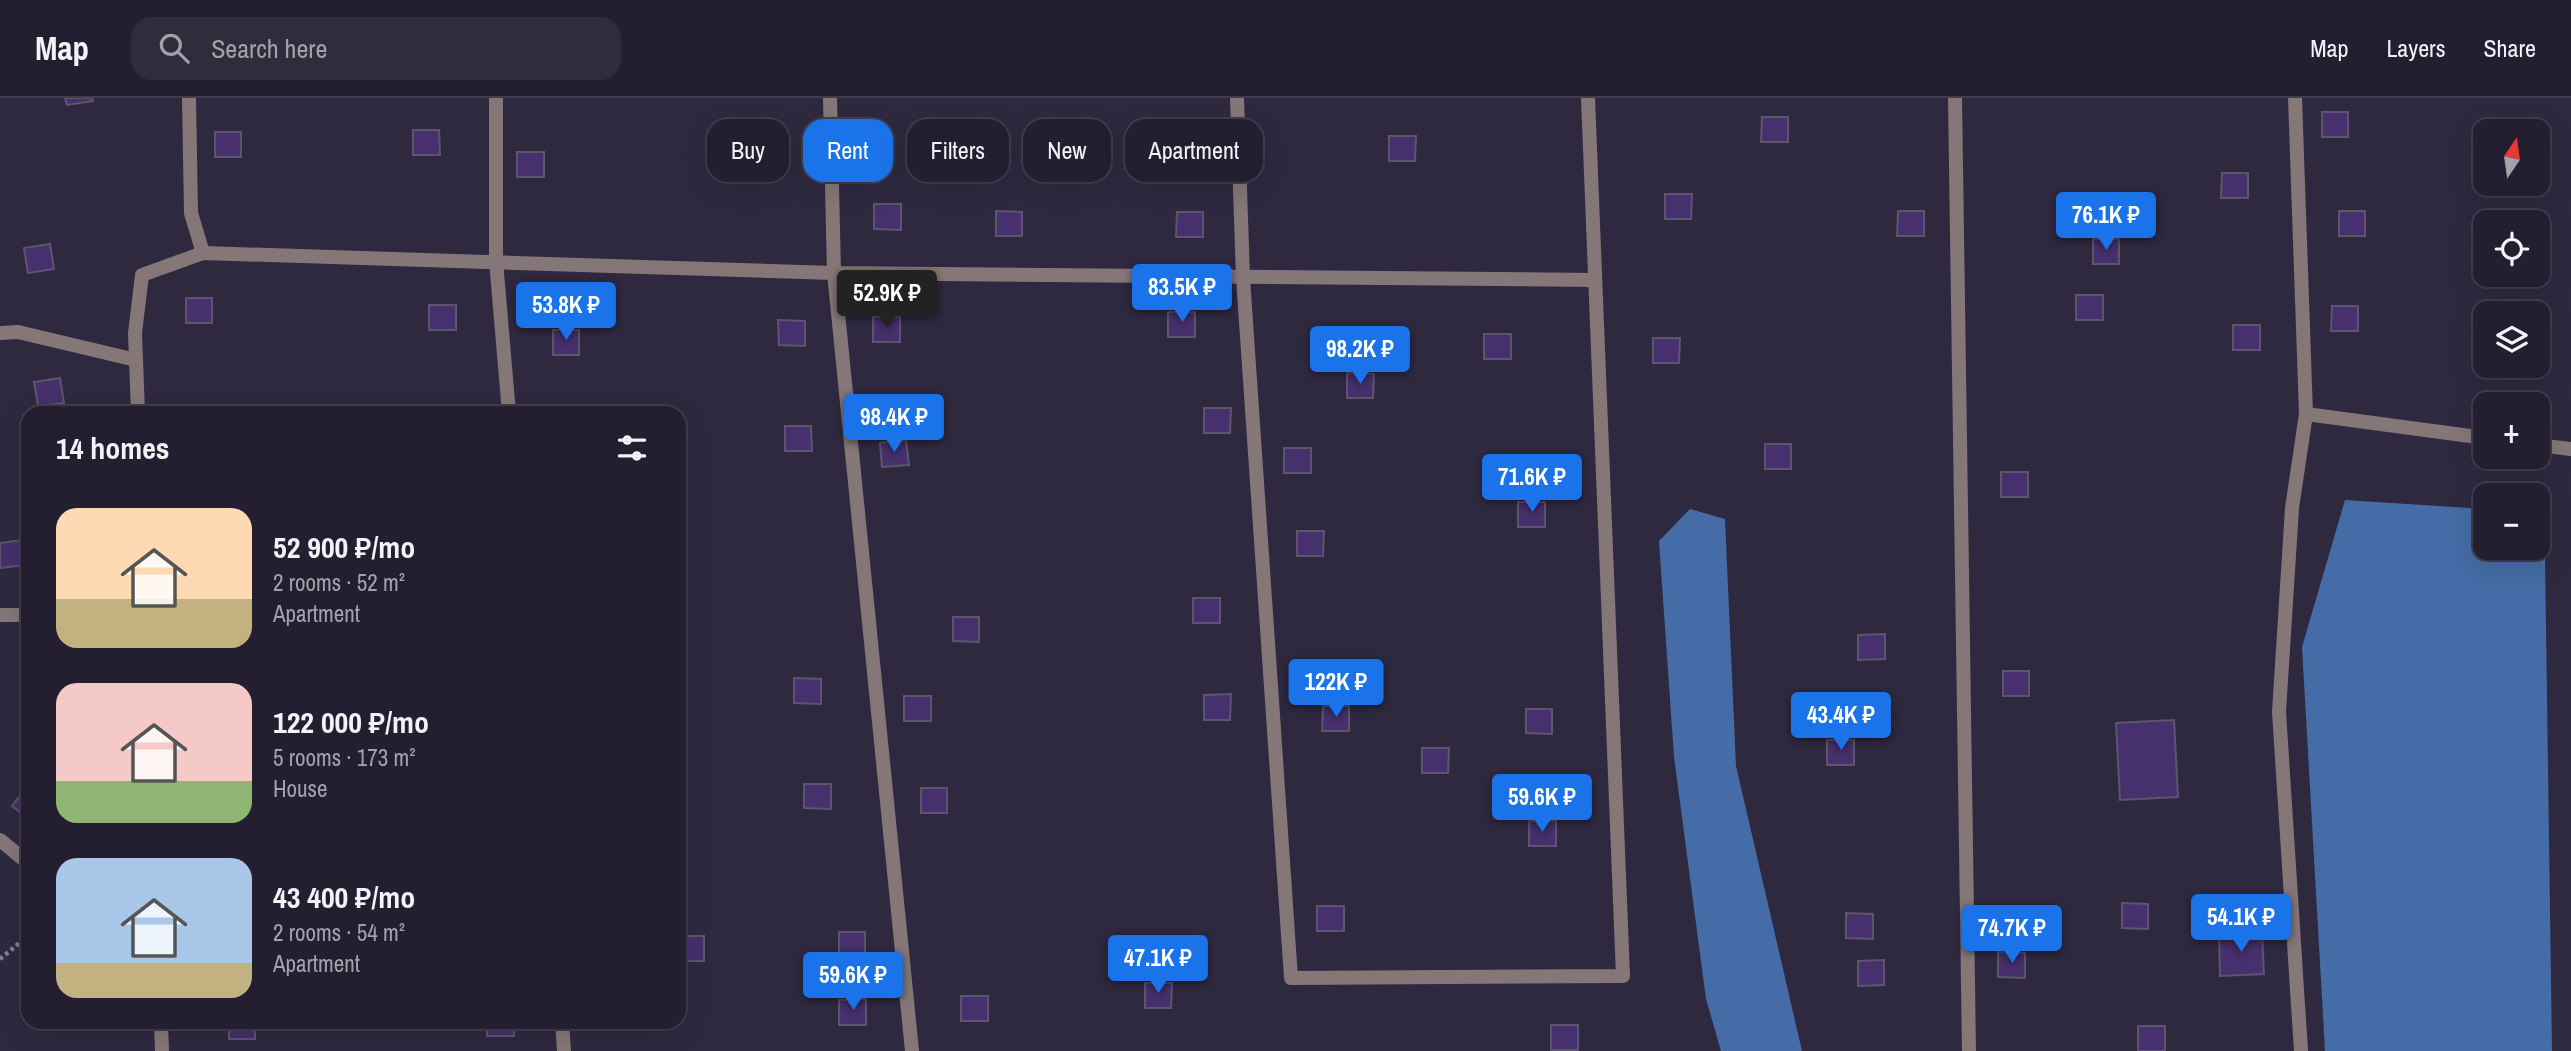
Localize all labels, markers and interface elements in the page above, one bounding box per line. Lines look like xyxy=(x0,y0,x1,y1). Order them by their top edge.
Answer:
search box xyxy=(131,17,621,80)
text: Map xyxy=(35,26,89,70)
icon: search xyxy=(155,29,193,67)
text: Search here xyxy=(211,31,327,66)
text: Map xyxy=(2310,32,2348,64)
text: Layers xyxy=(2386,32,2445,64)
text: Share xyxy=(2483,32,2536,64)
chip: Buy xyxy=(707,119,789,182)
chip: Rent xyxy=(803,119,893,182)
chip: Filters xyxy=(907,119,1009,182)
chip: New xyxy=(1023,119,1111,182)
chip: Apartment xyxy=(1125,119,1263,182)
north arrow xyxy=(2473,119,2550,196)
map controls xyxy=(2473,119,2550,560)
pin: 76.1K ₽ xyxy=(2041,192,2171,252)
text: 76.1K ₽ xyxy=(2072,199,2140,230)
button: locate xyxy=(2473,210,2550,287)
pin: 83.5K ₽ xyxy=(1117,264,1247,324)
pin: 52.9K ₽ xyxy=(822,271,952,330)
text: 83.5K ₽ xyxy=(1148,271,1216,302)
text: 52.9K ₽ xyxy=(853,277,921,308)
pin: 53.8K ₽ xyxy=(501,282,631,342)
text: 53.8K ₽ xyxy=(532,289,600,320)
button: layers xyxy=(2473,301,2550,378)
pin: 98.2K ₽ xyxy=(1295,327,1425,386)
text: 98.2K ₽ xyxy=(1326,333,1394,364)
button: + xyxy=(2473,392,2550,469)
pin: 98.4K ₽ xyxy=(829,394,959,454)
text: 98.4K ₽ xyxy=(860,401,928,432)
text: 14 homes xyxy=(56,428,170,468)
icon: filters xyxy=(613,429,651,467)
pin: 71.6K ₽ xyxy=(1467,454,1597,514)
text: 71.6K ₽ xyxy=(1498,461,1566,492)
button: − xyxy=(2473,483,2550,560)
text: 52 900 ₽/mo xyxy=(273,527,415,567)
icon: home xyxy=(112,536,196,620)
text: 2 rooms · 52 m² xyxy=(273,567,405,598)
text: Apartment xyxy=(273,598,360,629)
pin: 122K ₽ xyxy=(1279,660,1393,719)
text: 122K ₽ xyxy=(1305,666,1367,697)
pin: 43.4K ₽ xyxy=(1776,692,1906,752)
text: 43.4K ₽ xyxy=(1807,699,1875,730)
text: 122 000 ₽/mo xyxy=(273,702,429,742)
icon: home xyxy=(112,711,196,795)
text: 5 rooms · 173 m² xyxy=(273,742,416,773)
text: House xyxy=(273,773,328,804)
pin: 59.6K ₽ xyxy=(1477,774,1607,834)
text: 59.6K ₽ xyxy=(1508,781,1576,812)
text: 43 400 ₽/mo xyxy=(273,877,415,917)
icon: home xyxy=(112,886,196,970)
pin: 54.1K ₽ xyxy=(2176,894,2306,954)
text: 54.1K ₽ xyxy=(2207,901,2275,932)
pin: 74.7K ₽ xyxy=(1947,906,2077,965)
text: 74.7K ₽ xyxy=(1978,912,2046,943)
text: 2 rooms · 54 m² xyxy=(273,917,405,948)
pin: 47.1K ₽ xyxy=(1093,936,1223,995)
text: 47.1K ₽ xyxy=(1124,942,1192,973)
text: Apartment xyxy=(273,948,360,979)
pin: 59.6K ₽ xyxy=(788,953,918,1012)
text: 59.6K ₽ xyxy=(819,959,887,990)

